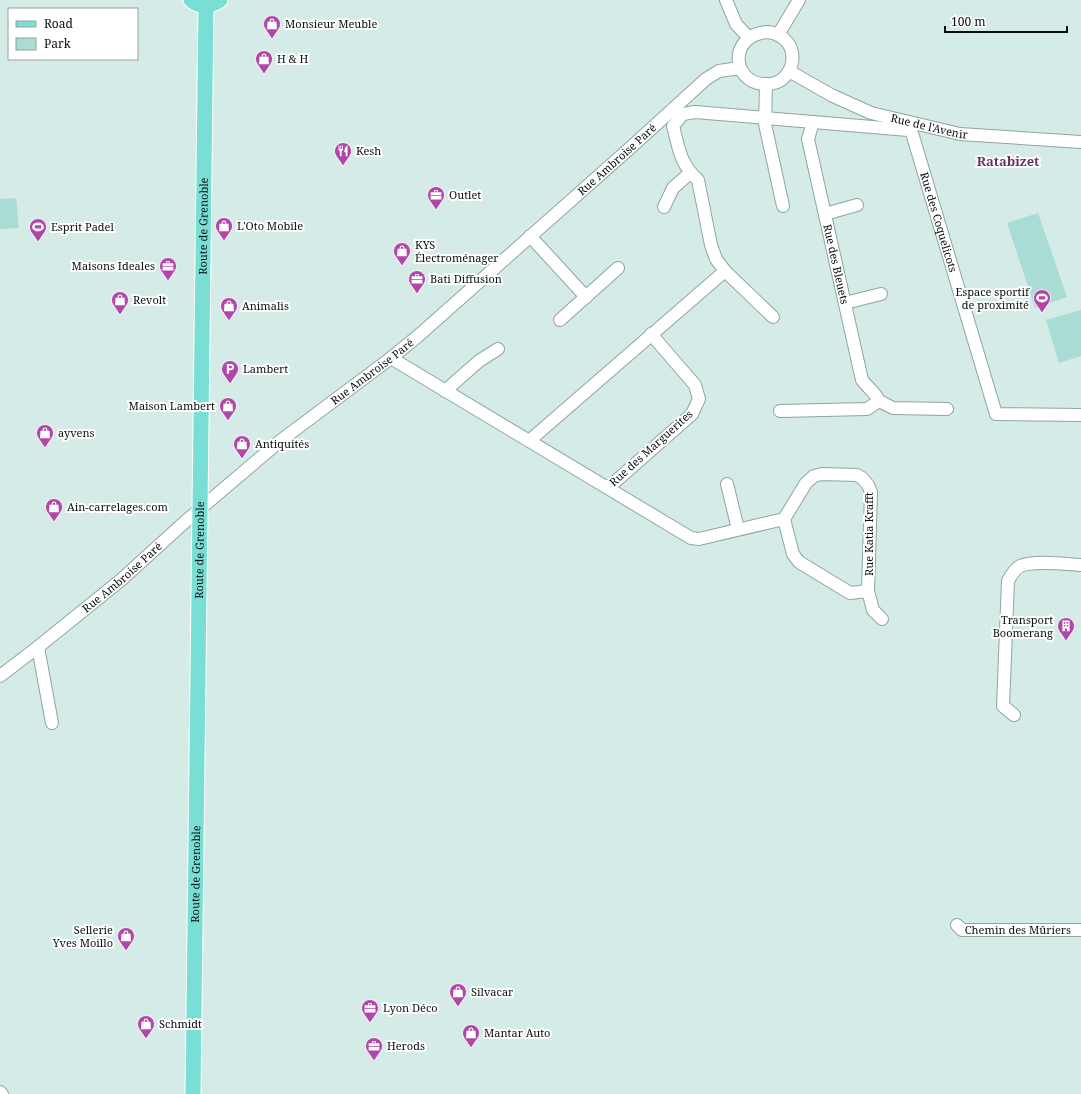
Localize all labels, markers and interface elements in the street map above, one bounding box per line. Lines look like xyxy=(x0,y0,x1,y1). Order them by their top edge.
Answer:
legend xyxy=(8,8,138,60)
scale bar xyxy=(945,8,1067,34)
text: 100 m xyxy=(951,13,986,30)
shop icon: Monsieur Meuble xyxy=(262,14,282,39)
text: Road xyxy=(44,15,74,32)
place label: Monsieur Meuble xyxy=(285,16,378,31)
text: Park xyxy=(44,35,72,52)
shop icon: H & H xyxy=(254,49,274,74)
place label: H & H xyxy=(277,51,309,66)
street label: Rue de l'Avenir xyxy=(889,110,969,142)
street label: Rue Ambroise Paré xyxy=(574,120,659,198)
restaurant icon: Kesh xyxy=(333,141,353,166)
place label: Kesh xyxy=(356,143,381,158)
district label: Ratabizet xyxy=(977,152,1039,170)
street label: Rue des Coquelicots xyxy=(917,170,961,274)
street label: Route de Grenoble xyxy=(195,177,211,275)
office icon: Outlet xyxy=(426,185,446,210)
place label: Outlet xyxy=(449,187,481,202)
shop icon: L'Oto Mobile xyxy=(214,216,234,241)
sports icon: Esprit Padel xyxy=(28,217,48,242)
place label: L'Oto Mobile xyxy=(237,218,303,233)
place label: Esprit Padel xyxy=(51,219,114,234)
street label: Rue des Bleuets xyxy=(820,223,853,306)
place label: KYS Électroménager xyxy=(415,237,499,265)
shop icon: KYS Électroménager xyxy=(392,241,412,266)
office icon: Maisons Ideales xyxy=(158,256,178,281)
place label: Maisons Ideales xyxy=(72,258,155,273)
office icon: Bati Diffusion xyxy=(407,269,427,294)
place label: Bati Diffusion xyxy=(430,271,502,286)
place label: Espace sportif de proximité xyxy=(955,284,1030,312)
sports icon: Espace sportif de proximité xyxy=(1032,288,1052,313)
shop icon: Revolt xyxy=(110,290,130,315)
place label: Revolt xyxy=(133,292,166,307)
shop icon: Animalis xyxy=(219,296,239,321)
place label: Animalis xyxy=(242,298,289,313)
street label: Rue Ambroise Paré xyxy=(327,335,416,408)
parking icon: Lambert xyxy=(220,359,240,384)
place label: Lambert xyxy=(243,361,288,376)
shop icon: Maison Lambert xyxy=(218,396,238,421)
place label: Maison Lambert xyxy=(129,398,215,413)
street label: Rue des Marguerites xyxy=(606,406,696,489)
shop icon: ayvens xyxy=(35,423,55,448)
place label: ayvens xyxy=(58,425,95,440)
shop icon: Antiquités xyxy=(232,434,252,459)
place label: Antiquités xyxy=(255,436,309,451)
street label: Rue Katia Krafft xyxy=(861,492,876,576)
shop icon: Ain-carrelages.com xyxy=(44,497,64,522)
place label: Ain-carrelages.com xyxy=(67,499,169,514)
street label: Route de Grenoble xyxy=(191,501,207,599)
street label: Rue Ambroise Paré xyxy=(79,538,165,615)
place label: Transport Boomerang xyxy=(993,612,1053,640)
building icon: Transport Boomerang xyxy=(1056,616,1076,641)
street label: Route de Grenoble xyxy=(187,825,203,923)
place label: Sellerie Yves Moillo xyxy=(52,922,113,950)
street label: Chemin des Mûriers xyxy=(965,922,1071,937)
shop icon: Sellerie Yves Moillo xyxy=(116,926,136,951)
shop icon: Silvacar xyxy=(448,982,468,1007)
place label: Silvacar xyxy=(471,984,514,999)
office icon: Lyon Déco xyxy=(360,998,380,1023)
place label: Lyon Déco xyxy=(383,1000,438,1015)
shop icon: Schmidt xyxy=(136,1014,156,1039)
place label: Schmidt xyxy=(159,1016,202,1031)
shop icon: Mantar Auto xyxy=(461,1023,481,1048)
place label: Mantar Auto xyxy=(484,1025,550,1040)
office icon: Herods xyxy=(364,1036,384,1061)
place label: Herods xyxy=(387,1038,425,1053)

